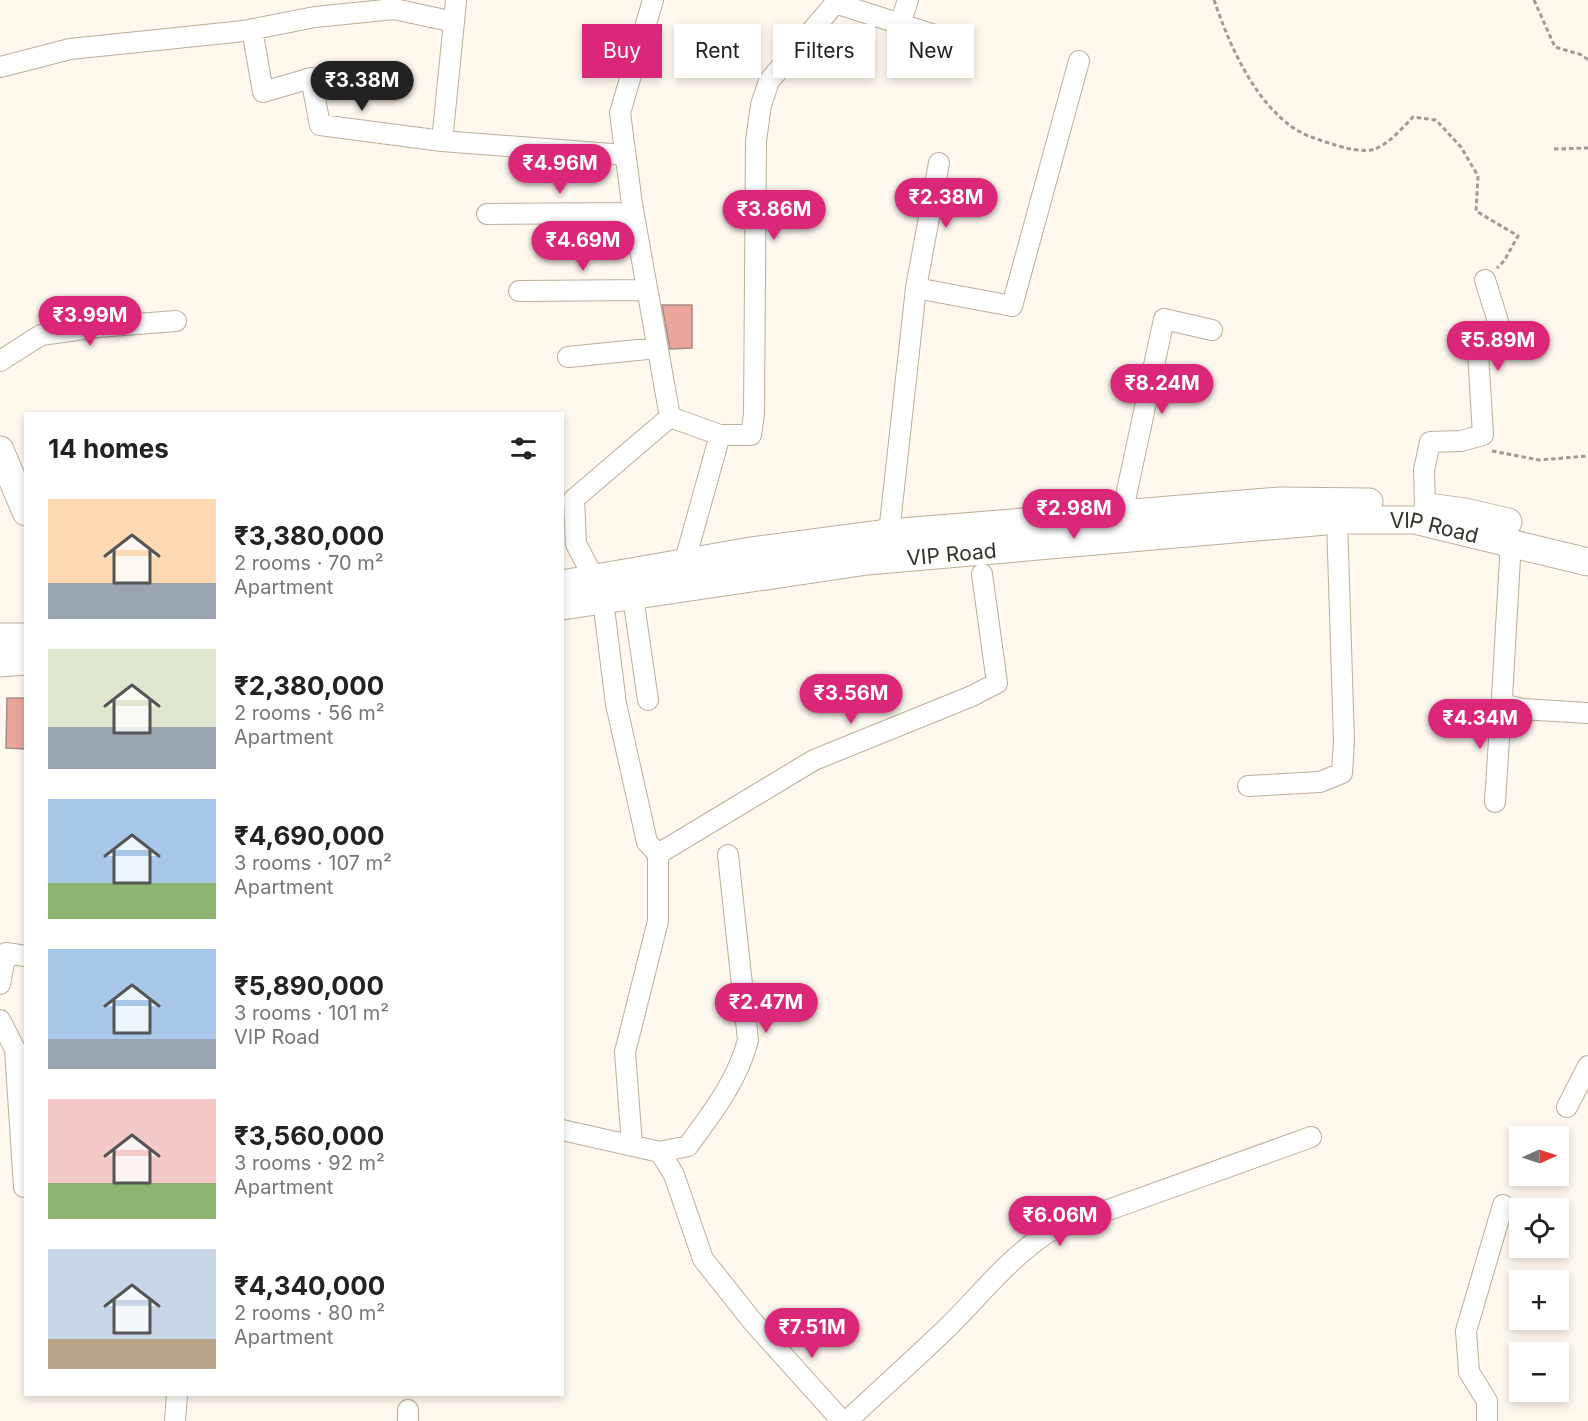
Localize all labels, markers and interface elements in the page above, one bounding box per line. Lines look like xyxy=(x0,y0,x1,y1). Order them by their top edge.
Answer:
chip: Buy xyxy=(582,24,662,78)
chip: Rent xyxy=(674,24,761,78)
chip: Filters xyxy=(773,24,875,78)
chip: New xyxy=(887,24,974,78)
pin: ₹3.38M xyxy=(313,61,411,112)
text: ₹3.38M xyxy=(325,68,399,92)
pin: ₹4.96M xyxy=(511,144,609,195)
text: ₹4.96M xyxy=(522,151,598,175)
pin: ₹2.38M xyxy=(897,178,995,229)
text: ₹2.38M xyxy=(909,185,983,209)
pin: ₹3.86M xyxy=(725,190,823,241)
text: ₹3.86M xyxy=(737,197,811,221)
pin: ₹4.69M xyxy=(534,221,632,272)
text: ₹4.69M xyxy=(546,228,620,252)
pin: ₹3.99M xyxy=(41,296,139,347)
text: ₹3.99M xyxy=(53,303,127,327)
pin: ₹5.89M xyxy=(1449,321,1547,372)
text: ₹5.89M xyxy=(1461,328,1535,352)
pin: ₹8.24M xyxy=(1113,364,1211,415)
text: ₹8.24M xyxy=(1124,371,1200,395)
icon: filters xyxy=(507,432,540,465)
text: 14 homes xyxy=(48,433,169,464)
pin: ₹2.98M xyxy=(1025,489,1123,540)
text: ₹2.98M xyxy=(1036,496,1112,520)
street label: VIP Road xyxy=(1390,507,1481,548)
text: ₹3,380,000 xyxy=(234,520,384,551)
icon: home xyxy=(96,523,168,595)
street label: VIP Road xyxy=(905,537,997,570)
text: 2 rooms · 70 m² xyxy=(234,551,384,575)
text: Apartment xyxy=(234,575,333,599)
text: ₹2,380,000 xyxy=(234,670,384,701)
icon: home xyxy=(96,673,168,745)
pin: ₹3.56M xyxy=(802,674,900,725)
text: ₹3.56M xyxy=(814,681,888,705)
pin: ₹4.34M xyxy=(1431,699,1529,750)
text: 2 rooms · 56 m² xyxy=(234,701,385,725)
text: ₹4.34M xyxy=(1442,706,1518,730)
text: Apartment xyxy=(234,725,333,749)
text: ₹4,690,000 xyxy=(234,820,385,851)
icon: home xyxy=(96,823,168,895)
text: 3 rooms · 107 m² xyxy=(234,851,392,875)
text: Apartment xyxy=(234,875,333,899)
text: ₹5,890,000 xyxy=(234,970,384,1001)
icon: home xyxy=(96,973,168,1045)
pin: ₹2.47M xyxy=(717,983,815,1034)
text: ₹2.47M xyxy=(729,990,803,1014)
text: 3 rooms · 101 m² xyxy=(234,1001,389,1025)
text: VIP Road xyxy=(234,1025,320,1049)
text: ₹3,560,000 xyxy=(234,1120,384,1151)
icon: home xyxy=(96,1123,168,1195)
north arrow xyxy=(1509,1126,1569,1186)
map controls xyxy=(1509,1126,1569,1402)
text: 3 rooms · 92 m² xyxy=(234,1151,385,1175)
text: Apartment xyxy=(234,1175,333,1199)
pin: ₹6.06M xyxy=(1011,1196,1109,1247)
button: locate xyxy=(1509,1198,1569,1258)
text: ₹6.06M xyxy=(1022,1203,1098,1227)
text: ₹4,340,000 xyxy=(234,1270,385,1301)
button: + xyxy=(1509,1270,1569,1330)
icon: home xyxy=(96,1273,168,1345)
text: 2 rooms · 80 m² xyxy=(234,1301,385,1325)
pin: ₹7.51M xyxy=(763,1308,861,1359)
text: ₹7.51M xyxy=(778,1315,846,1339)
text: Apartment xyxy=(234,1325,333,1349)
button: − xyxy=(1509,1342,1569,1402)

